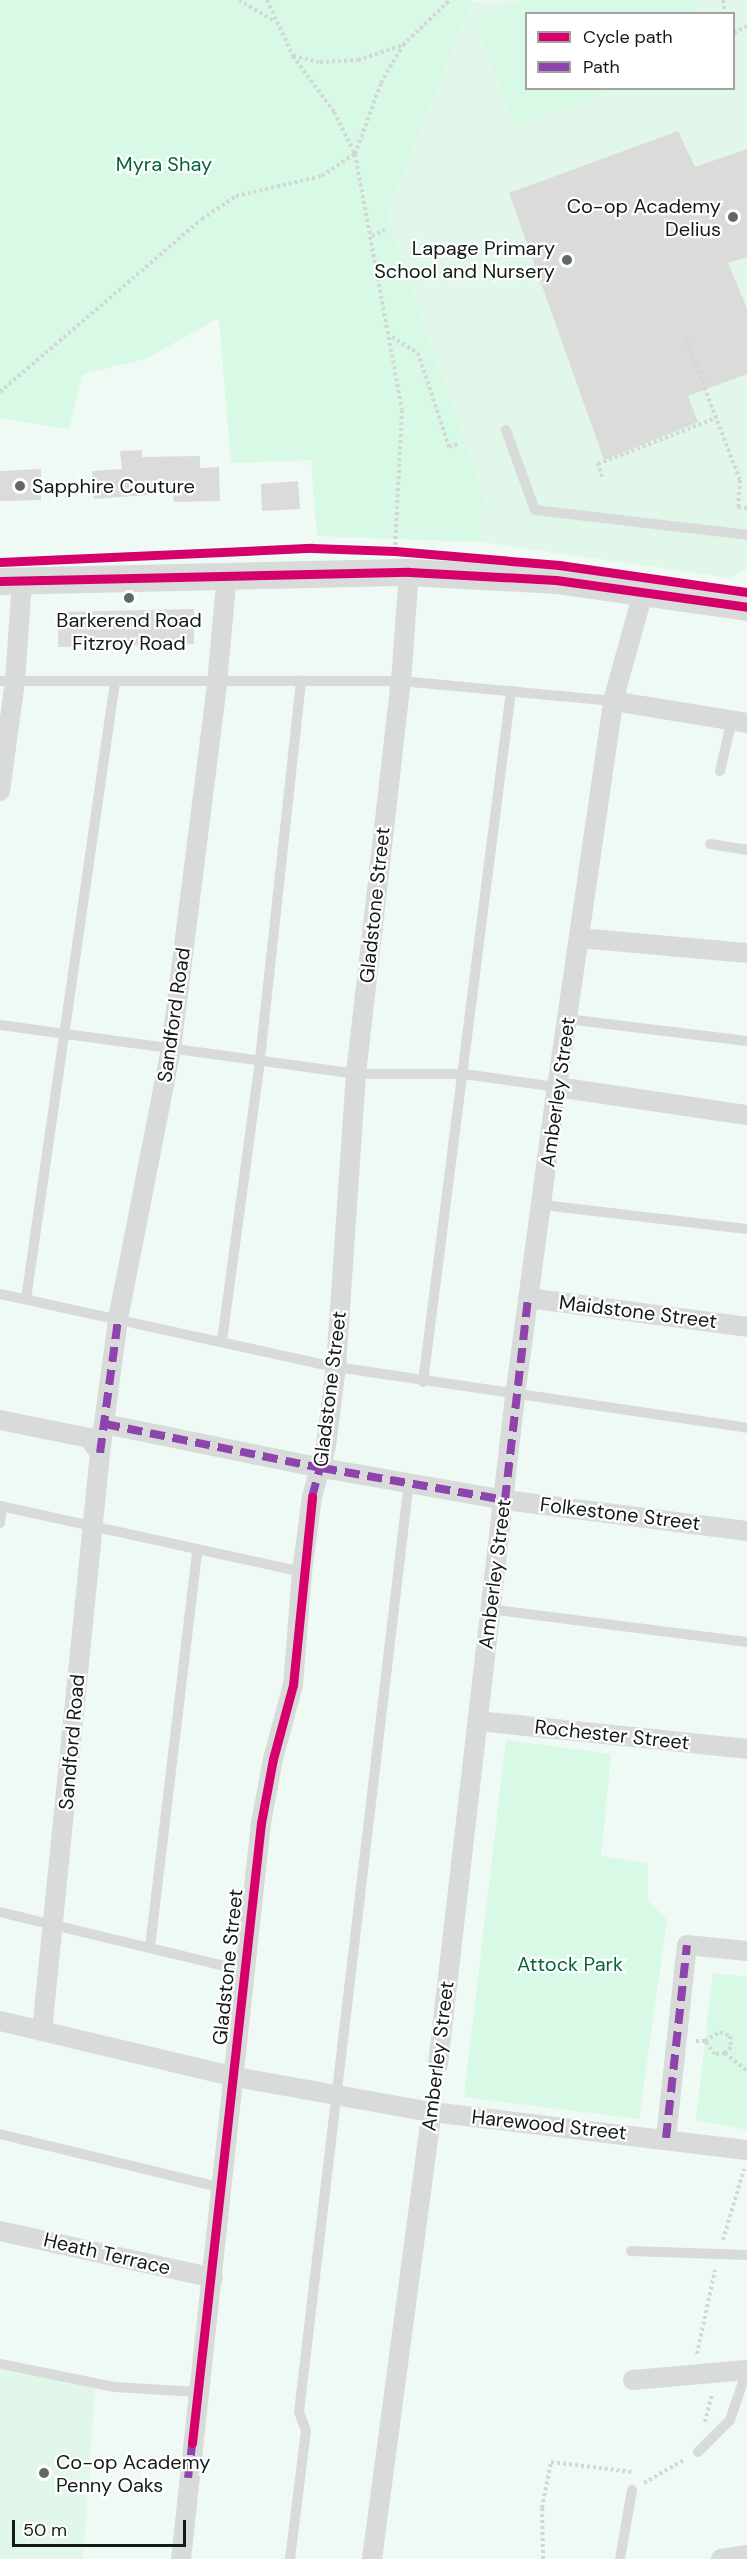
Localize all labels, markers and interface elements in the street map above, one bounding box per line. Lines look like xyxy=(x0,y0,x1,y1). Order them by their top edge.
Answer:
legend xyxy=(525,12,735,90)
text: Cycle path xyxy=(583,25,673,49)
text: Path xyxy=(583,55,620,79)
park label: Myra Shay xyxy=(116,152,212,176)
place label: Co-op Academy Delius xyxy=(567,194,721,241)
marker: Co-op Academy Delius xyxy=(726,210,740,224)
place label: Lapage Primary School and Nursery xyxy=(374,237,555,284)
marker: Lapage Primary School and Nursery xyxy=(560,253,574,267)
place label: Sapphire Couture xyxy=(32,474,195,498)
marker: Sapphire Couture xyxy=(13,479,27,493)
marker: Barkerend Road Fitzroy Road xyxy=(122,591,136,605)
place label: Barkerend Road Fitzroy Road xyxy=(56,608,202,655)
street label: Gladstone Street xyxy=(355,826,395,984)
street label: Sandford Road xyxy=(153,946,195,1084)
street label: Amberley Street xyxy=(536,1016,580,1168)
street label: Maidstone Street xyxy=(558,1290,718,1334)
street label: Gladstone Street xyxy=(309,1310,351,1468)
street label: Folkestone Street xyxy=(539,1492,701,1536)
street label: Amberley Street xyxy=(474,1498,516,1650)
street label: Sandford Road xyxy=(54,1673,90,1811)
street label: Rochester Street xyxy=(533,1715,691,1755)
street label: Gladstone Street xyxy=(208,1888,248,2046)
park label: Attock Park xyxy=(517,1952,623,1976)
street label: Amberley Street xyxy=(417,1980,459,2132)
street label: Harewood Street xyxy=(470,2105,628,2145)
street label: Heath Terrace xyxy=(41,2228,173,2280)
place label: Co-op Academy Penny Oaks xyxy=(56,2450,210,2497)
marker: Co-op Academy Penny Oaks xyxy=(37,2466,51,2480)
scale bar xyxy=(15,2508,189,2546)
text: 50 m xyxy=(23,2518,67,2542)

